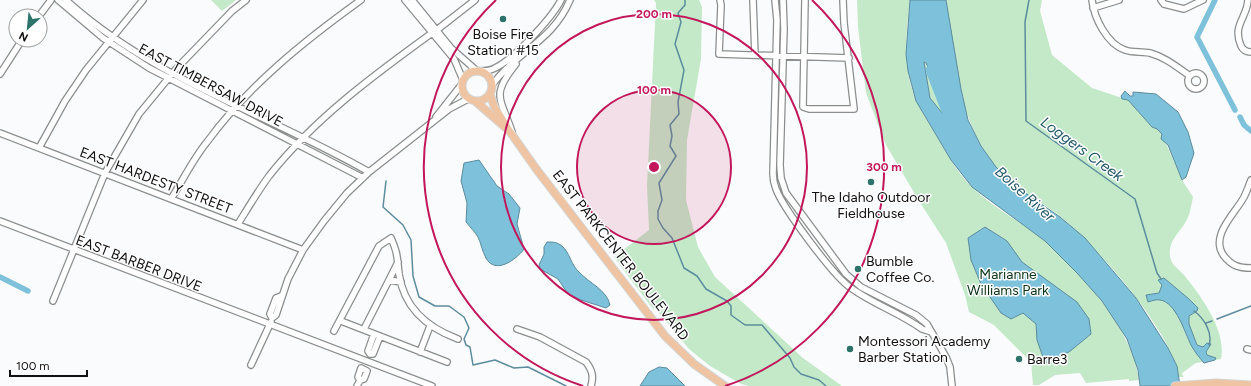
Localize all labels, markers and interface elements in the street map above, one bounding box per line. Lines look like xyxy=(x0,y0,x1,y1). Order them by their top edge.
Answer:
text: 200 m xyxy=(636,7,672,21)
north arrow xyxy=(8,8,48,48)
marker: Boise Fire Station #15 xyxy=(498,14,508,24)
place label: Boise Fire Station #15 xyxy=(467,26,539,59)
text: N xyxy=(17,29,30,44)
street label: EAST TIMBERSAW DRIVE xyxy=(136,40,286,131)
text: 100 m xyxy=(637,83,671,97)
water label: Loggers Creek xyxy=(1037,113,1127,185)
street label: EAST HARDESTY STREET xyxy=(77,144,235,218)
centre of rings xyxy=(647,160,661,174)
text: 300 m xyxy=(866,160,902,174)
water label: Boise River xyxy=(991,162,1059,226)
street label: EAST PARKCENTER BOULEVARD xyxy=(549,167,692,344)
marker: The Idaho Outdoor Fieldhouse xyxy=(866,177,876,187)
place label: The Idaho Outdoor Fieldhouse xyxy=(812,189,930,222)
street label: EAST BARBER DRIVE xyxy=(73,232,204,295)
place label: Bumble Coffee Co. xyxy=(866,253,934,286)
marker: Bumble Coffee Co. xyxy=(853,264,863,274)
park label: Marianne Williams Park xyxy=(967,266,1049,299)
place label: Montessori Academy Barber Station xyxy=(858,333,991,366)
marker: Montessori Academy Barber Station xyxy=(845,344,855,354)
place label: Barre3 xyxy=(1027,351,1067,368)
scale bar xyxy=(10,352,87,378)
marker: Barre3 xyxy=(1014,354,1024,364)
text: 100 m xyxy=(16,359,50,373)

